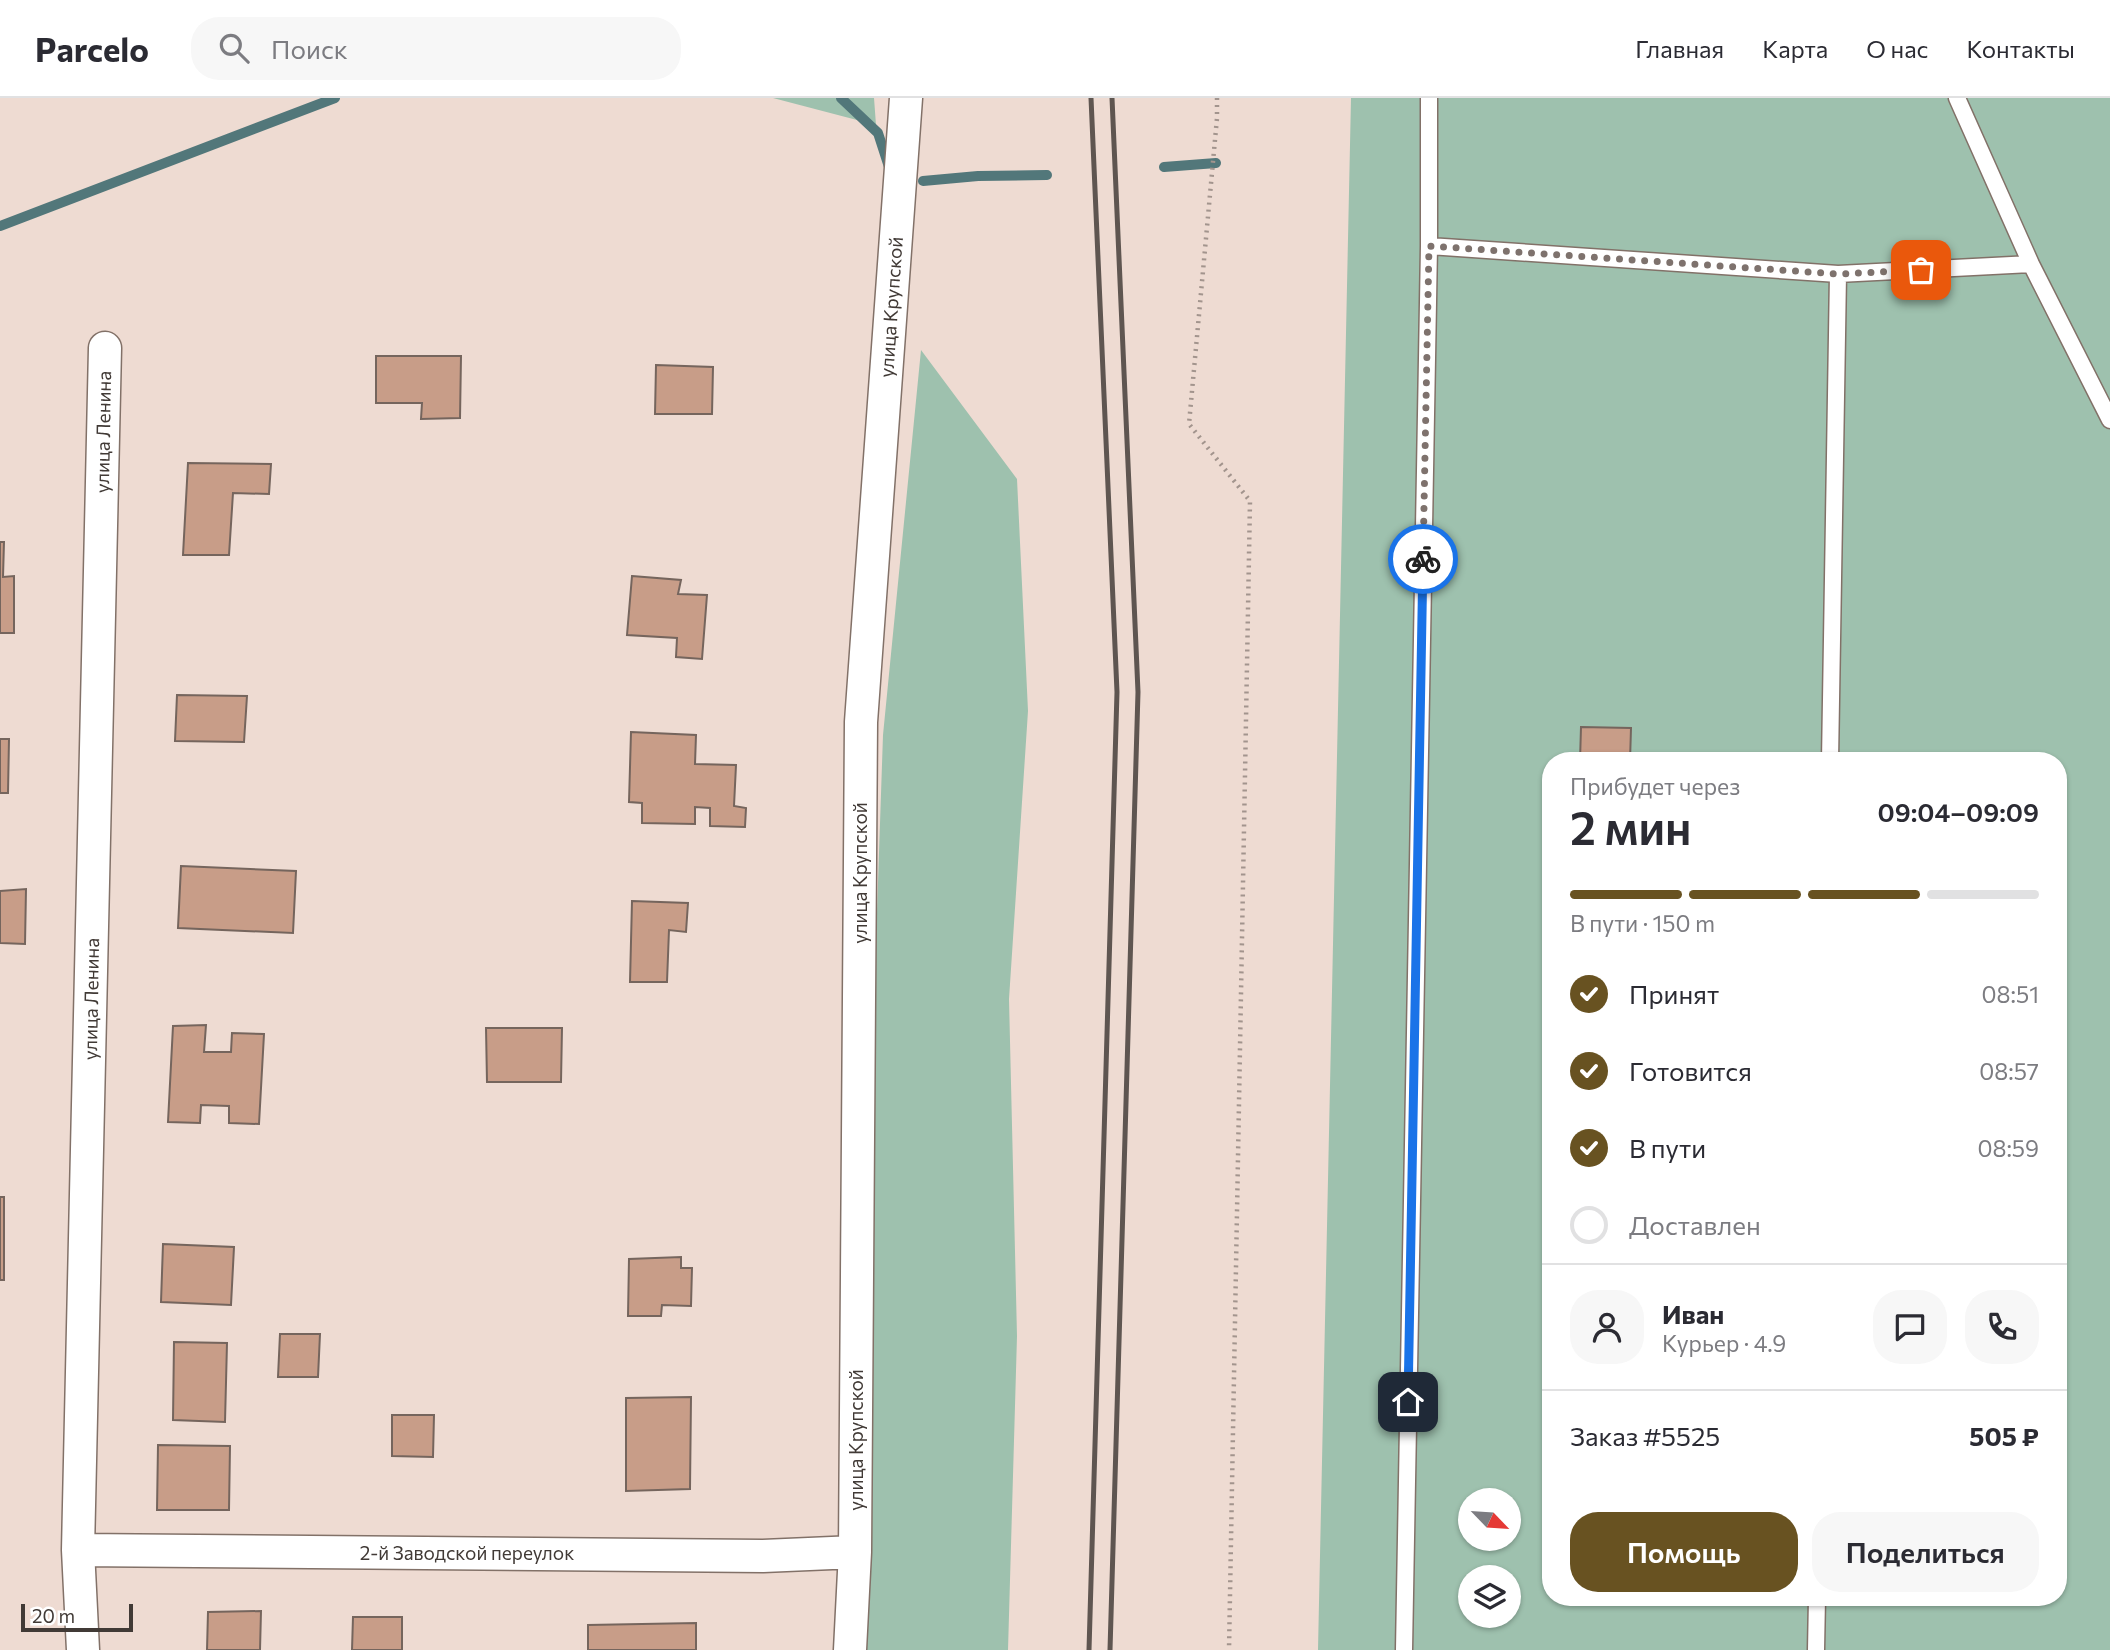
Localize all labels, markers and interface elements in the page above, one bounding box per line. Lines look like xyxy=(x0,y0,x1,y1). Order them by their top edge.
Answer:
search box xyxy=(191,17,681,80)
text: Parcelo xyxy=(35,28,149,69)
icon: search xyxy=(215,29,253,67)
text: Поиск xyxy=(271,33,348,64)
text: Главная xyxy=(1635,34,1724,63)
text: Карта xyxy=(1762,34,1828,63)
text: О нас xyxy=(1866,34,1928,63)
text: Контакты xyxy=(1966,34,2075,63)
street label: улица Крупской xyxy=(874,236,907,378)
pin xyxy=(1891,240,1951,300)
icon: bag xyxy=(1902,251,1940,289)
street label: улица Ленина xyxy=(90,371,115,493)
courier xyxy=(1388,524,1458,594)
icon: bike xyxy=(1404,540,1442,578)
text: Прибудет через xyxy=(1570,772,1740,800)
text: 09:04–09:09 xyxy=(1878,796,2039,827)
text: 2 мин xyxy=(1570,798,1692,854)
street label: улица Крупской xyxy=(848,802,871,944)
text: В пути · 150 m xyxy=(1570,909,1715,937)
street label: улица Ленина xyxy=(78,938,103,1060)
icon: check xyxy=(1570,975,1608,1013)
text: Принят xyxy=(1629,978,1719,1009)
text: 08:51 xyxy=(1982,980,2039,1008)
icon: check xyxy=(1570,1052,1608,1090)
text: Готовится xyxy=(1629,1055,1752,1086)
text: 08:57 xyxy=(1979,1057,2039,1085)
icon: check xyxy=(1570,1129,1608,1167)
text: В пути xyxy=(1629,1132,1706,1163)
text: 08:59 xyxy=(1977,1134,2039,1162)
text: Доставлен xyxy=(1629,1209,1761,1240)
button: person xyxy=(1570,1290,1644,1364)
button: chat xyxy=(1873,1290,1947,1364)
button: phone xyxy=(1965,1290,2039,1364)
text: Иван xyxy=(1662,1298,1724,1329)
text: Курьер · 4.9 xyxy=(1662,1329,1786,1357)
street label: улица Крупской xyxy=(844,1369,867,1511)
pin xyxy=(1378,1372,1438,1432)
icon: home xyxy=(1389,1383,1427,1421)
text: Заказ #5525 xyxy=(1570,1420,1720,1451)
text: 505 ₽ xyxy=(1969,1420,2039,1451)
north arrow xyxy=(1458,1488,1521,1550)
map controls xyxy=(1458,1488,1521,1628)
button: Помощь xyxy=(1570,1512,1798,1592)
button: Поделиться xyxy=(1812,1512,2039,1592)
street label: 2-й Заводской переулок xyxy=(360,1541,574,1564)
button: layers xyxy=(1458,1565,1521,1628)
scale bar xyxy=(21,1601,133,1633)
text: 20 m xyxy=(32,1604,75,1627)

